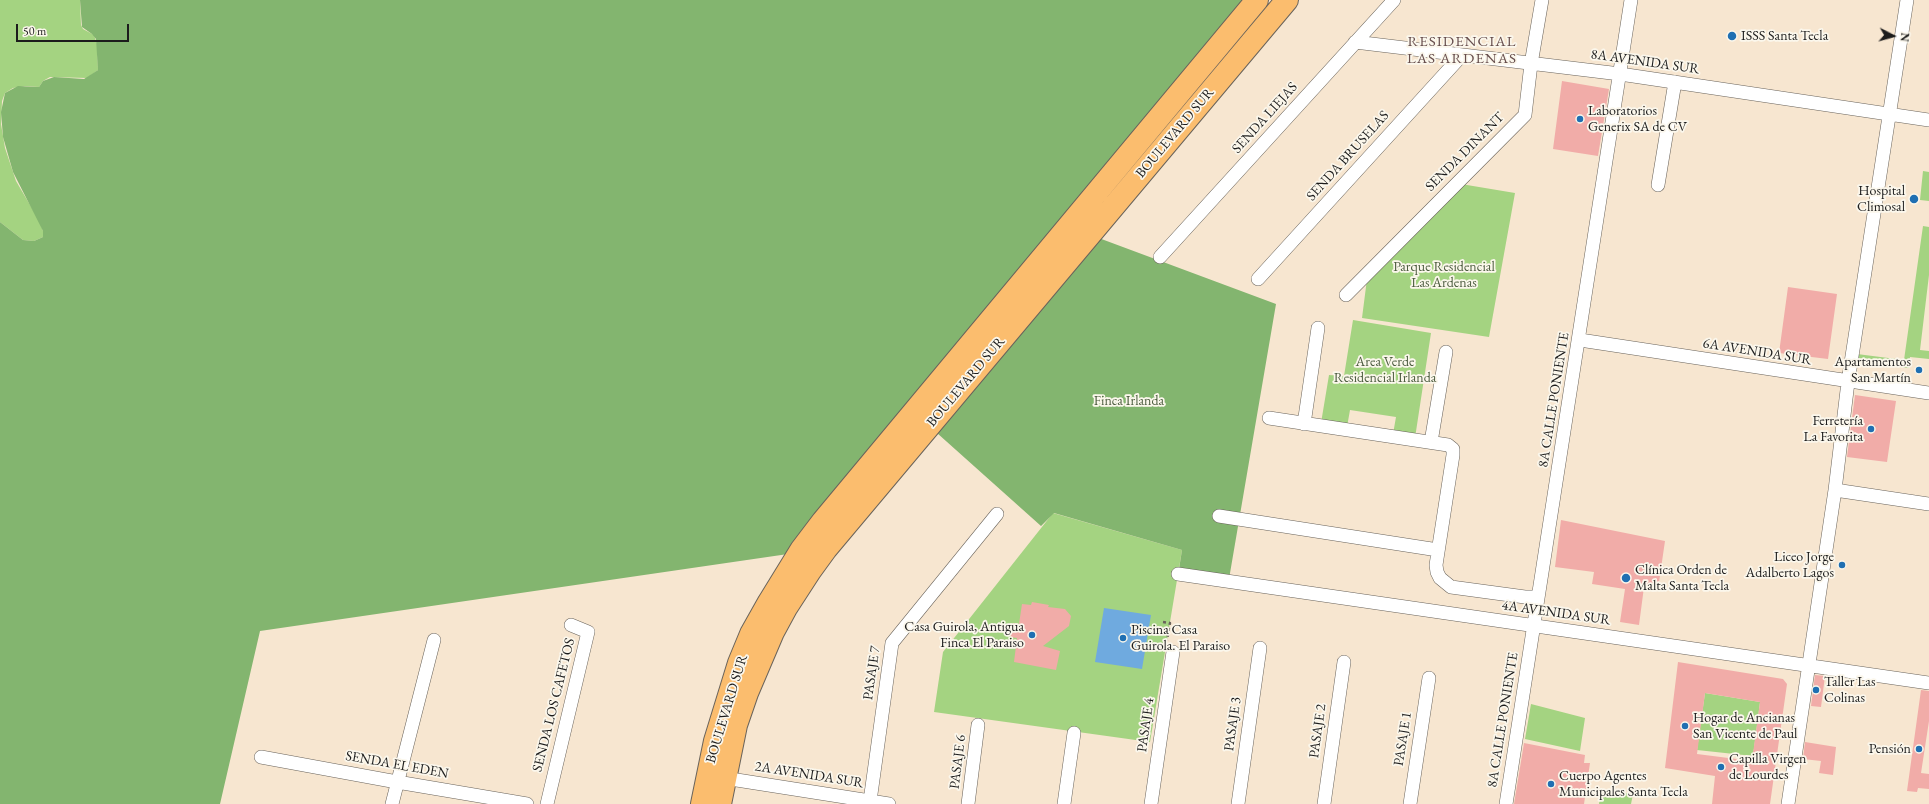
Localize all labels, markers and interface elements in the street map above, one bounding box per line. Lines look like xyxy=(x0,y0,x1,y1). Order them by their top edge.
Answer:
scale bar xyxy=(18,16,131,42)
north arrow xyxy=(1873,16,1913,56)
text: 50 m xyxy=(23,23,46,39)
place label: ISSS Santa Tecla xyxy=(1741,28,1828,44)
marker: ISSS Santa Tecla xyxy=(1726,30,1738,42)
text: N xyxy=(1898,32,1912,42)
district label: RESIDENCIAL LAS ARDENAS xyxy=(1407,33,1517,68)
street label: 8A AVENIDA SUR xyxy=(1590,46,1700,78)
street label: SENDA LIEJAS xyxy=(1229,79,1301,157)
street label: BOULEVARD SUR xyxy=(1132,84,1218,182)
place label: Laboratorios Generix SA de CV xyxy=(1588,103,1687,136)
street label: SENDA BRUSELAS xyxy=(1303,107,1393,205)
street label: SENDA DINANT xyxy=(1422,109,1508,195)
marker: Laboratorios Generix SA de CV xyxy=(1575,114,1585,124)
place label: Hospital Climosal xyxy=(1857,183,1905,216)
marker: Hospital Climosal xyxy=(1908,193,1920,205)
park label: Parque Residencial Las Ardenas xyxy=(1393,259,1495,292)
street label: 8A CALLE PONIENTE xyxy=(1535,331,1573,469)
street label: BOULEVARD SUR xyxy=(923,333,1009,431)
street label: 6A AVENIDA SUR xyxy=(1702,335,1812,369)
park label: Area Verde Residencial Irlanda xyxy=(1334,354,1436,386)
place label: Apartamentos San Martín xyxy=(1834,354,1911,386)
marker: Apartamentos San Martín xyxy=(1914,365,1924,375)
park label: Finca Irlanda xyxy=(1094,393,1164,409)
place label: Ferretería La Favorita xyxy=(1804,413,1863,446)
marker: Ferretería La Favorita xyxy=(1866,424,1876,434)
place label: Liceo Jorge Adalberto Lagos xyxy=(1746,549,1834,582)
marker: Liceo Jorge Adalberto Lagos xyxy=(1837,560,1847,570)
place label: Clínica Orden de Malta Santa Tecla xyxy=(1635,562,1729,594)
marker: Clínica Orden de Malta Santa Tecla xyxy=(1620,572,1632,584)
street label: 4A AVENIDA SUR xyxy=(1501,597,1611,629)
place label: Casa Guirola, Antigua Finca El Paraiso xyxy=(904,619,1024,652)
place label: Piscina Casa Guirola. El Paraiso xyxy=(1131,622,1230,654)
marker: Casa Guirola, Antigua Finca El Paraiso xyxy=(1027,630,1037,640)
marker: Piscina Casa Guirola. El Paraiso xyxy=(1118,633,1128,643)
street label: SENDA LOS CAFETOS xyxy=(529,636,579,774)
street label: PASAJE 7 xyxy=(860,645,884,701)
street label: 8A CALLE PONIENTE xyxy=(1484,651,1522,789)
street label: BOULEVARD SUR xyxy=(702,653,752,765)
place label: Taller Las Colinas xyxy=(1824,674,1875,706)
marker: Taller Las Colinas xyxy=(1811,685,1821,695)
street label: PASAJE 3 xyxy=(1221,696,1245,752)
street label: PASAJE 4 xyxy=(1134,697,1158,753)
street label: PASAJE 2 xyxy=(1306,703,1330,759)
place label: Hogar de Ancianas San Vicente de Paul xyxy=(1693,710,1797,742)
street label: PASAJE 1 xyxy=(1390,711,1416,767)
marker: Hogar de Ancianas San Vicente de Paul xyxy=(1680,721,1690,731)
street label: PASAJE 6 xyxy=(946,734,970,790)
place label: Pensión xyxy=(1869,741,1911,757)
marker: Pensión xyxy=(1914,744,1924,754)
street label: SENDA EL EDEN xyxy=(344,748,450,782)
place label: Capilla Virgen de Lourdes xyxy=(1729,751,1807,784)
street label: 2A AVENIDA SUR xyxy=(754,758,864,792)
marker: Capilla Virgen de Lourdes xyxy=(1716,762,1726,772)
place label: Cuerpo Agentes Municipales Santa Tecla xyxy=(1559,768,1688,800)
marker: Cuerpo Agentes Municipales Santa Tecla xyxy=(1546,779,1556,789)

